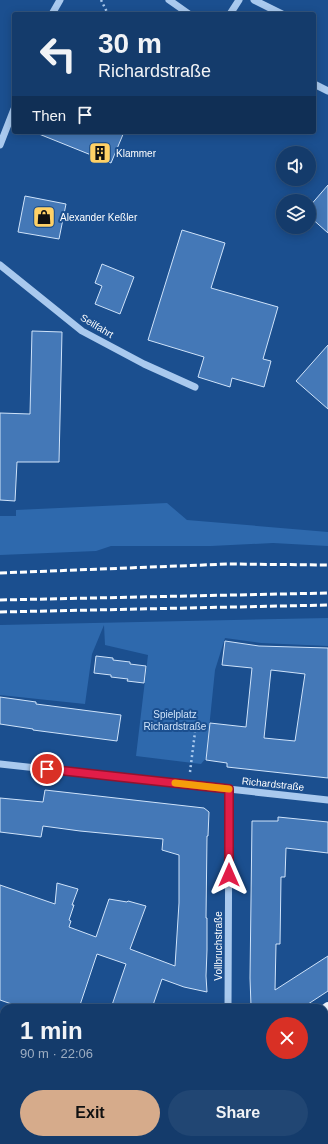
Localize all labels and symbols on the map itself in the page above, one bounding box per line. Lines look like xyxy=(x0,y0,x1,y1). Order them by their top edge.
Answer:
building icon: Klammer xyxy=(87,140,113,166)
place label: Klammer xyxy=(116,148,157,159)
shop icon: Alexander Keßler xyxy=(31,204,57,230)
place label: Alexander Keßler xyxy=(60,212,138,223)
street label: Seilfahrt xyxy=(78,312,116,340)
park label: Spielplatz Richardstraße xyxy=(144,709,207,732)
pin xyxy=(30,752,64,786)
street label: Richardstraße xyxy=(241,775,305,793)
position arrow xyxy=(208,854,250,896)
street label: Vollbruchstraße xyxy=(213,911,224,981)

